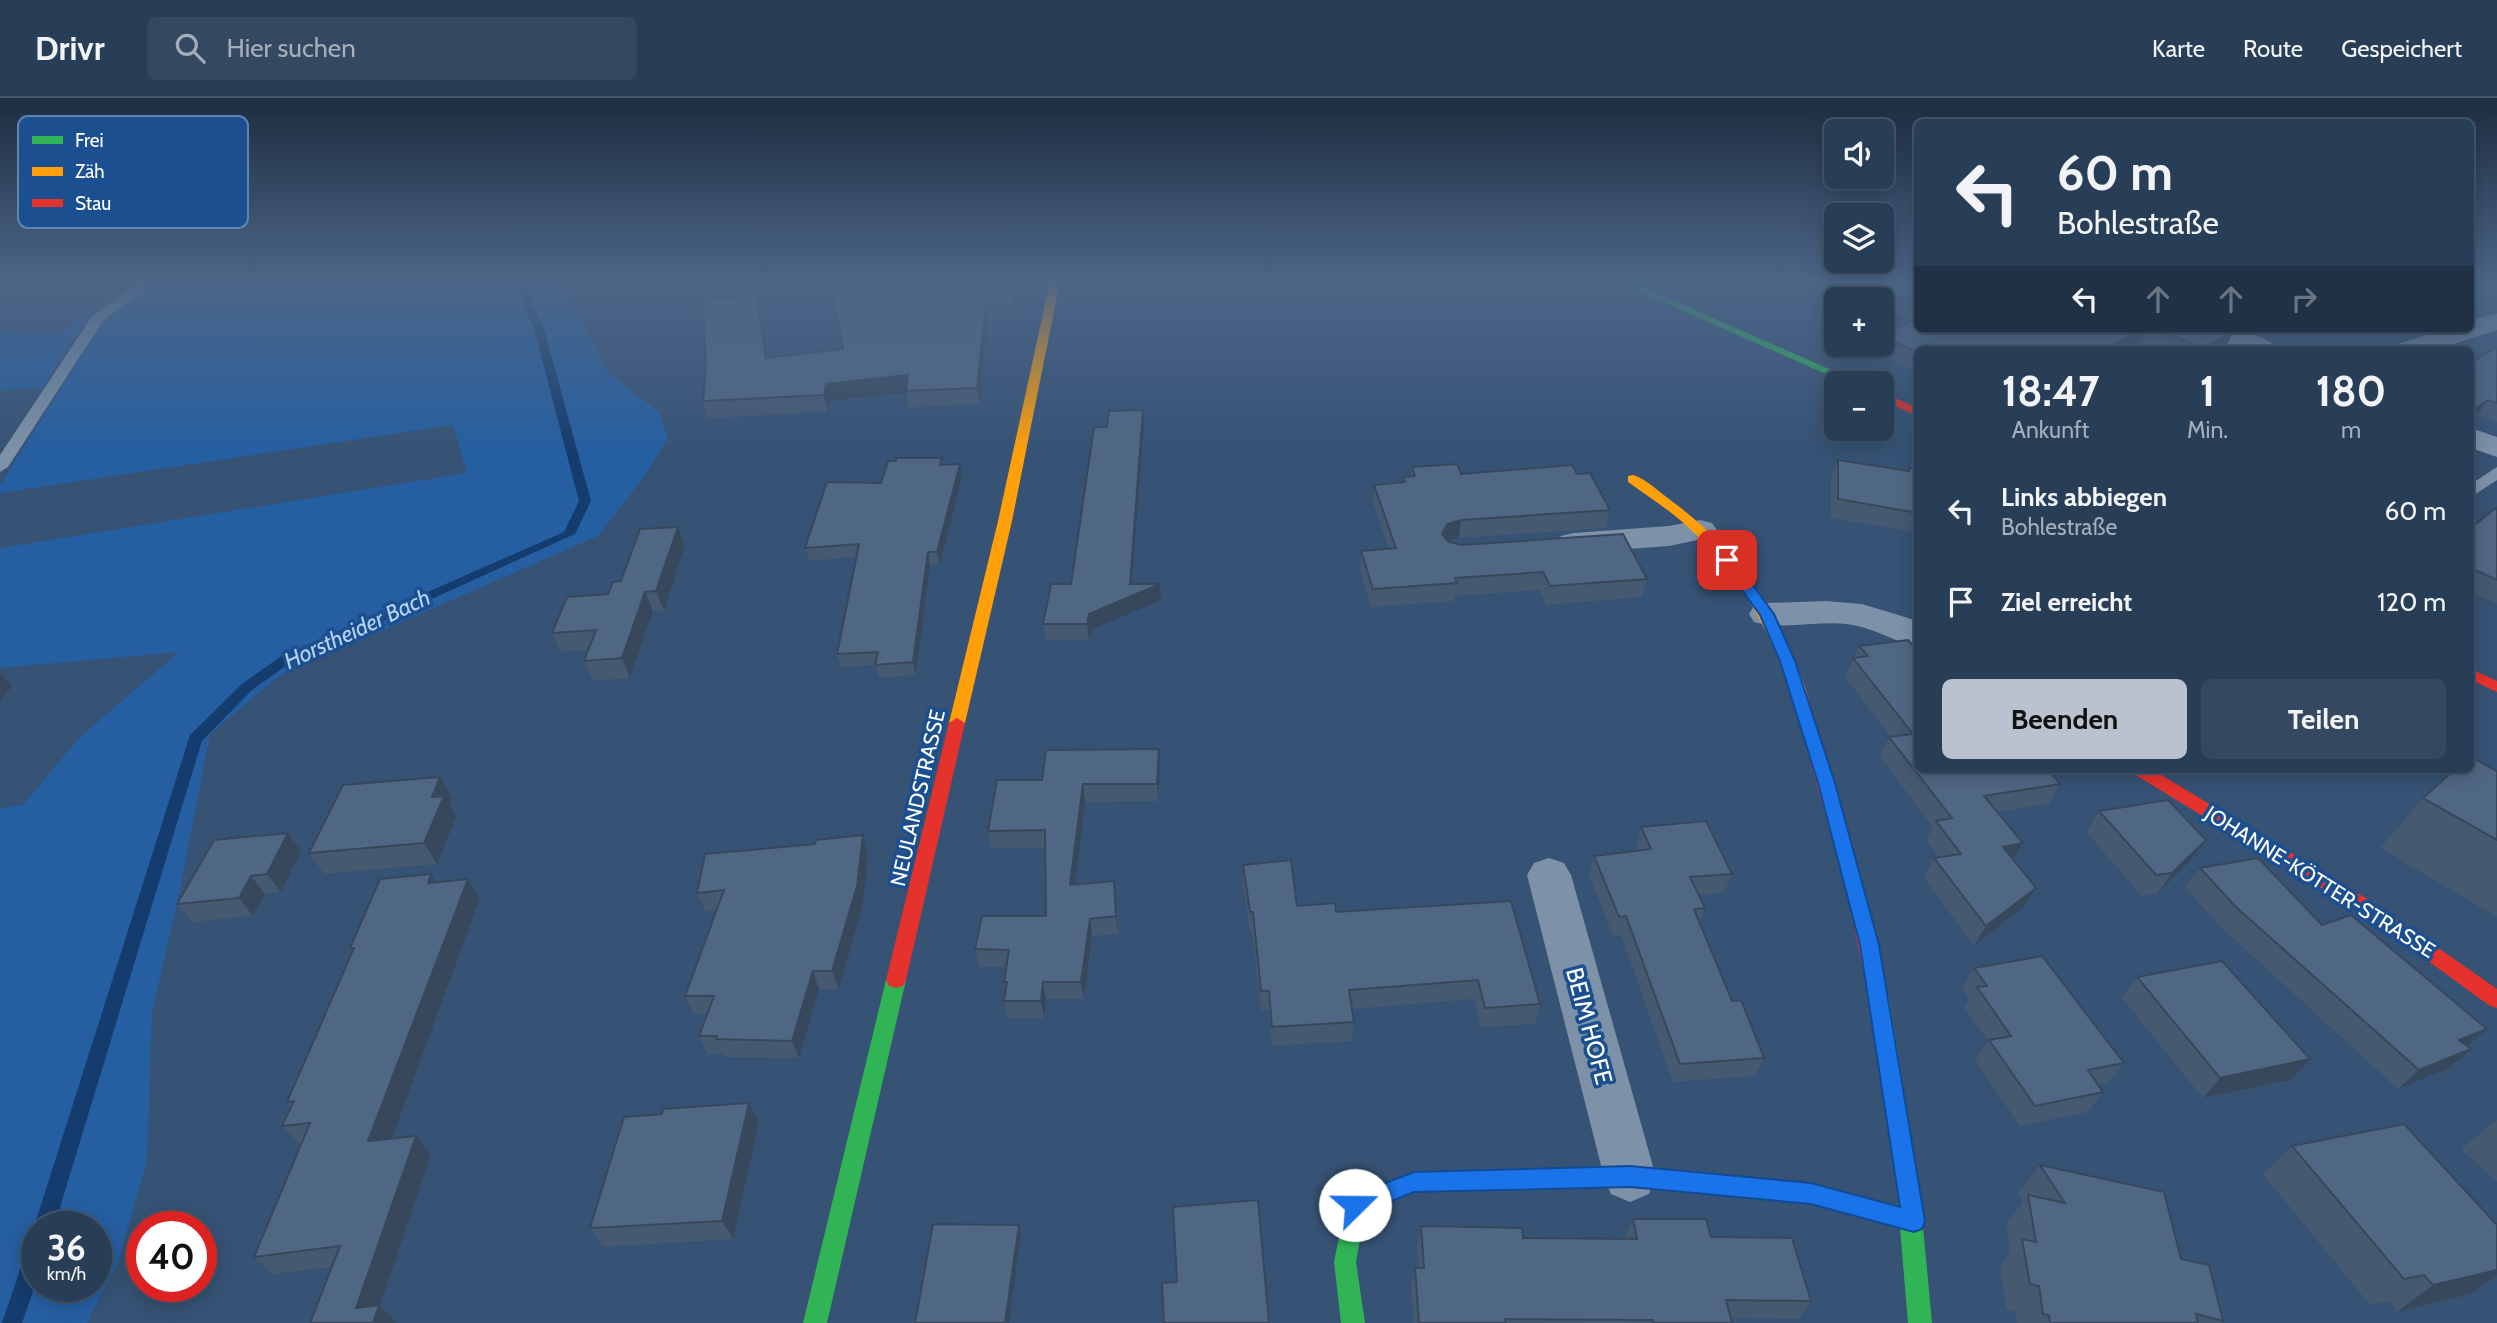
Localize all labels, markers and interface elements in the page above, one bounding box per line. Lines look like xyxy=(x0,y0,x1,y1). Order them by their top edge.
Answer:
search box xyxy=(147,17,637,80)
text: Drivr xyxy=(35,28,105,68)
icon: search xyxy=(171,29,209,67)
text: Hier suchen xyxy=(227,32,356,64)
text: Karte xyxy=(2152,34,2205,63)
text: Route xyxy=(2243,34,2303,63)
text: Gespeichert xyxy=(2341,34,2462,63)
legend xyxy=(18,116,248,228)
map controls xyxy=(1824,119,1894,441)
button: sound xyxy=(1824,119,1894,189)
text: Frei xyxy=(75,129,104,152)
text: 60 m xyxy=(2057,143,2173,202)
icon: left xyxy=(1942,147,2033,238)
text: Zäh xyxy=(75,160,105,183)
text: Stau xyxy=(75,192,111,215)
button: layers xyxy=(1824,203,1894,273)
text: Bohlestraße xyxy=(2057,203,2219,242)
icon: left xyxy=(2066,280,2104,318)
icon: ahead xyxy=(2139,280,2177,318)
icon: ahead xyxy=(2212,280,2250,318)
icon: right xyxy=(2285,280,2323,318)
button: + xyxy=(1824,287,1894,357)
text: 18:47 xyxy=(2002,365,2099,417)
text: 1 xyxy=(2200,365,2215,417)
text: 180 xyxy=(2316,365,2386,417)
button: − xyxy=(1824,371,1894,441)
text: Ankunft xyxy=(2012,416,2089,444)
text: Min. xyxy=(2187,416,2228,444)
text: m xyxy=(2341,416,2361,444)
text: Links abbiegen xyxy=(2001,481,2167,513)
icon: left xyxy=(1942,492,1980,530)
text: 60 m xyxy=(2384,495,2446,527)
text: Bohlestraße xyxy=(2001,513,2117,541)
pin xyxy=(1697,530,1757,590)
icon: arrive xyxy=(1708,541,1746,579)
water label: Horstheider Bach xyxy=(279,583,435,675)
icon: arrive xyxy=(1942,583,1980,621)
text: Ziel erreicht xyxy=(2001,586,2132,618)
text: 120 m xyxy=(2377,586,2446,618)
button: Beenden xyxy=(1942,679,2187,759)
button: Teilen xyxy=(2201,679,2446,759)
street label: NEULANDSTRASSE xyxy=(885,707,950,889)
street label: JOHANNE-KÖTTER-STRASSE xyxy=(2200,800,2440,963)
street label: BEIM HOFE xyxy=(1560,964,1619,1087)
position arrow xyxy=(1318,1168,1392,1242)
speed limit sign: 40 xyxy=(126,1211,217,1302)
text: 36 xyxy=(47,1226,86,1269)
text: km/h xyxy=(47,1263,86,1285)

